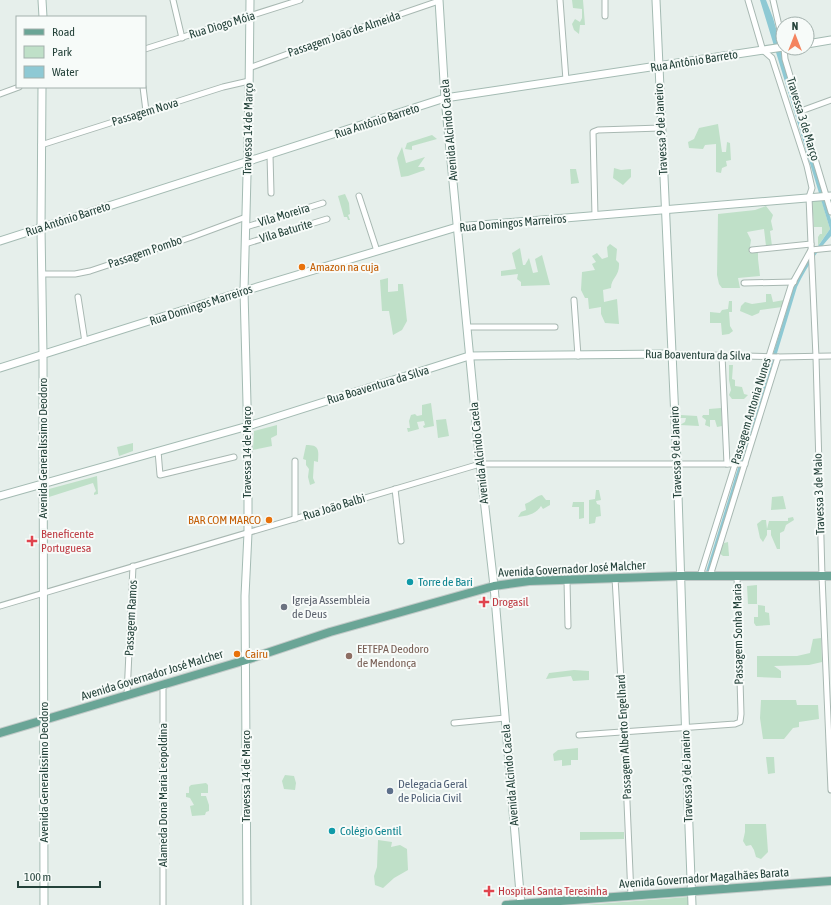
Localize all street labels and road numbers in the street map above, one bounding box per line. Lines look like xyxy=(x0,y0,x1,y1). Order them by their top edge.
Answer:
street label: Rua Diogo Móia xyxy=(187,8,257,42)
street label: Passagem João de Almeida xyxy=(286,8,402,60)
street label: Rua Antônio Barreto xyxy=(649,47,739,75)
street label: Travessa 3 de Março xyxy=(784,75,822,163)
street label: Avenida Alcindo Cacela xyxy=(438,78,460,182)
street label: Travessa 14 de Março xyxy=(240,82,256,175)
street label: Travessa 9 de Janeiro xyxy=(652,82,670,175)
street label: Passagem Nova xyxy=(110,95,180,129)
street label: Rua Antônio Barreto xyxy=(333,101,422,141)
street label: Rua Antônio Barreto xyxy=(24,199,113,239)
street label: Vila Moreira xyxy=(256,201,312,229)
street label: Rua Domingos Marreiros xyxy=(459,211,567,235)
street label: Vila Baturite xyxy=(258,216,314,246)
street label: Passagem Pombo xyxy=(106,233,184,271)
street label: Rua Domingos Marreiros xyxy=(148,282,254,328)
street label: Rua Boaventura da Silva xyxy=(645,347,751,363)
street label: Passagem Antonia Nunes xyxy=(728,356,774,466)
street label: Rua Boaventura da Silva xyxy=(325,363,431,407)
street label: Avenida Generalíssimo Deodoro xyxy=(36,377,50,518)
street label: Avenida Alcindo Cacela xyxy=(467,401,491,505)
street label: Travessa 14 de Março xyxy=(240,405,254,498)
street label: Travessa 9 de Janeiro xyxy=(667,405,685,498)
street label: Travessa 3 de Maio xyxy=(811,453,827,535)
street label: Rua João Balbi xyxy=(301,491,367,523)
street label: Avenida Governador José Malcher xyxy=(498,558,647,580)
street label: Passagem Ramos xyxy=(122,580,140,656)
street label: Passagem Sonha Maria xyxy=(730,583,746,685)
street label: Avenida Governador José Malcher xyxy=(79,647,225,703)
street label: Passagem Alberto Engelhard xyxy=(614,674,634,800)
street label: Avenida Generalíssimo Deodoro xyxy=(37,701,51,842)
street label: Alameda Dona Maria Leopoldina xyxy=(156,723,170,867)
street label: Avenida Alcindo Cacela xyxy=(499,723,521,827)
street label: Travessa 14 de Março xyxy=(239,729,253,822)
street label: Travessa 9 de Janeiro xyxy=(678,729,696,822)
street label: Avenida Governador Magalhães Barata xyxy=(618,865,790,891)

